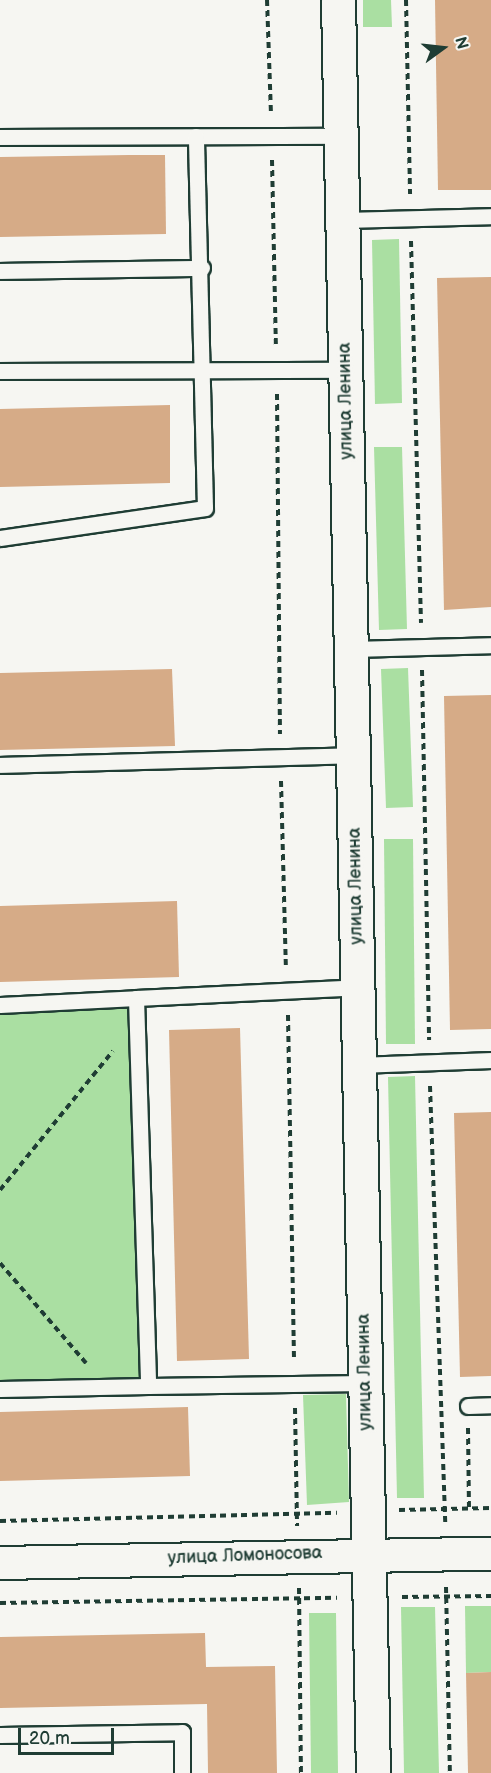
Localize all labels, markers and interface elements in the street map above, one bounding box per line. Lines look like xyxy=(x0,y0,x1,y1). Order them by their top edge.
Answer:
north arrow xyxy=(413,18,473,78)
text: N xyxy=(450,35,472,51)
street label: улица Ленина xyxy=(334,342,358,460)
street label: улица Ленина xyxy=(344,827,368,945)
street label: улица Ленина xyxy=(353,1313,377,1431)
street label: улица Ломоносова xyxy=(167,1543,323,1569)
scale bar xyxy=(21,1716,117,1754)
text: 20 m xyxy=(29,1728,70,1749)

